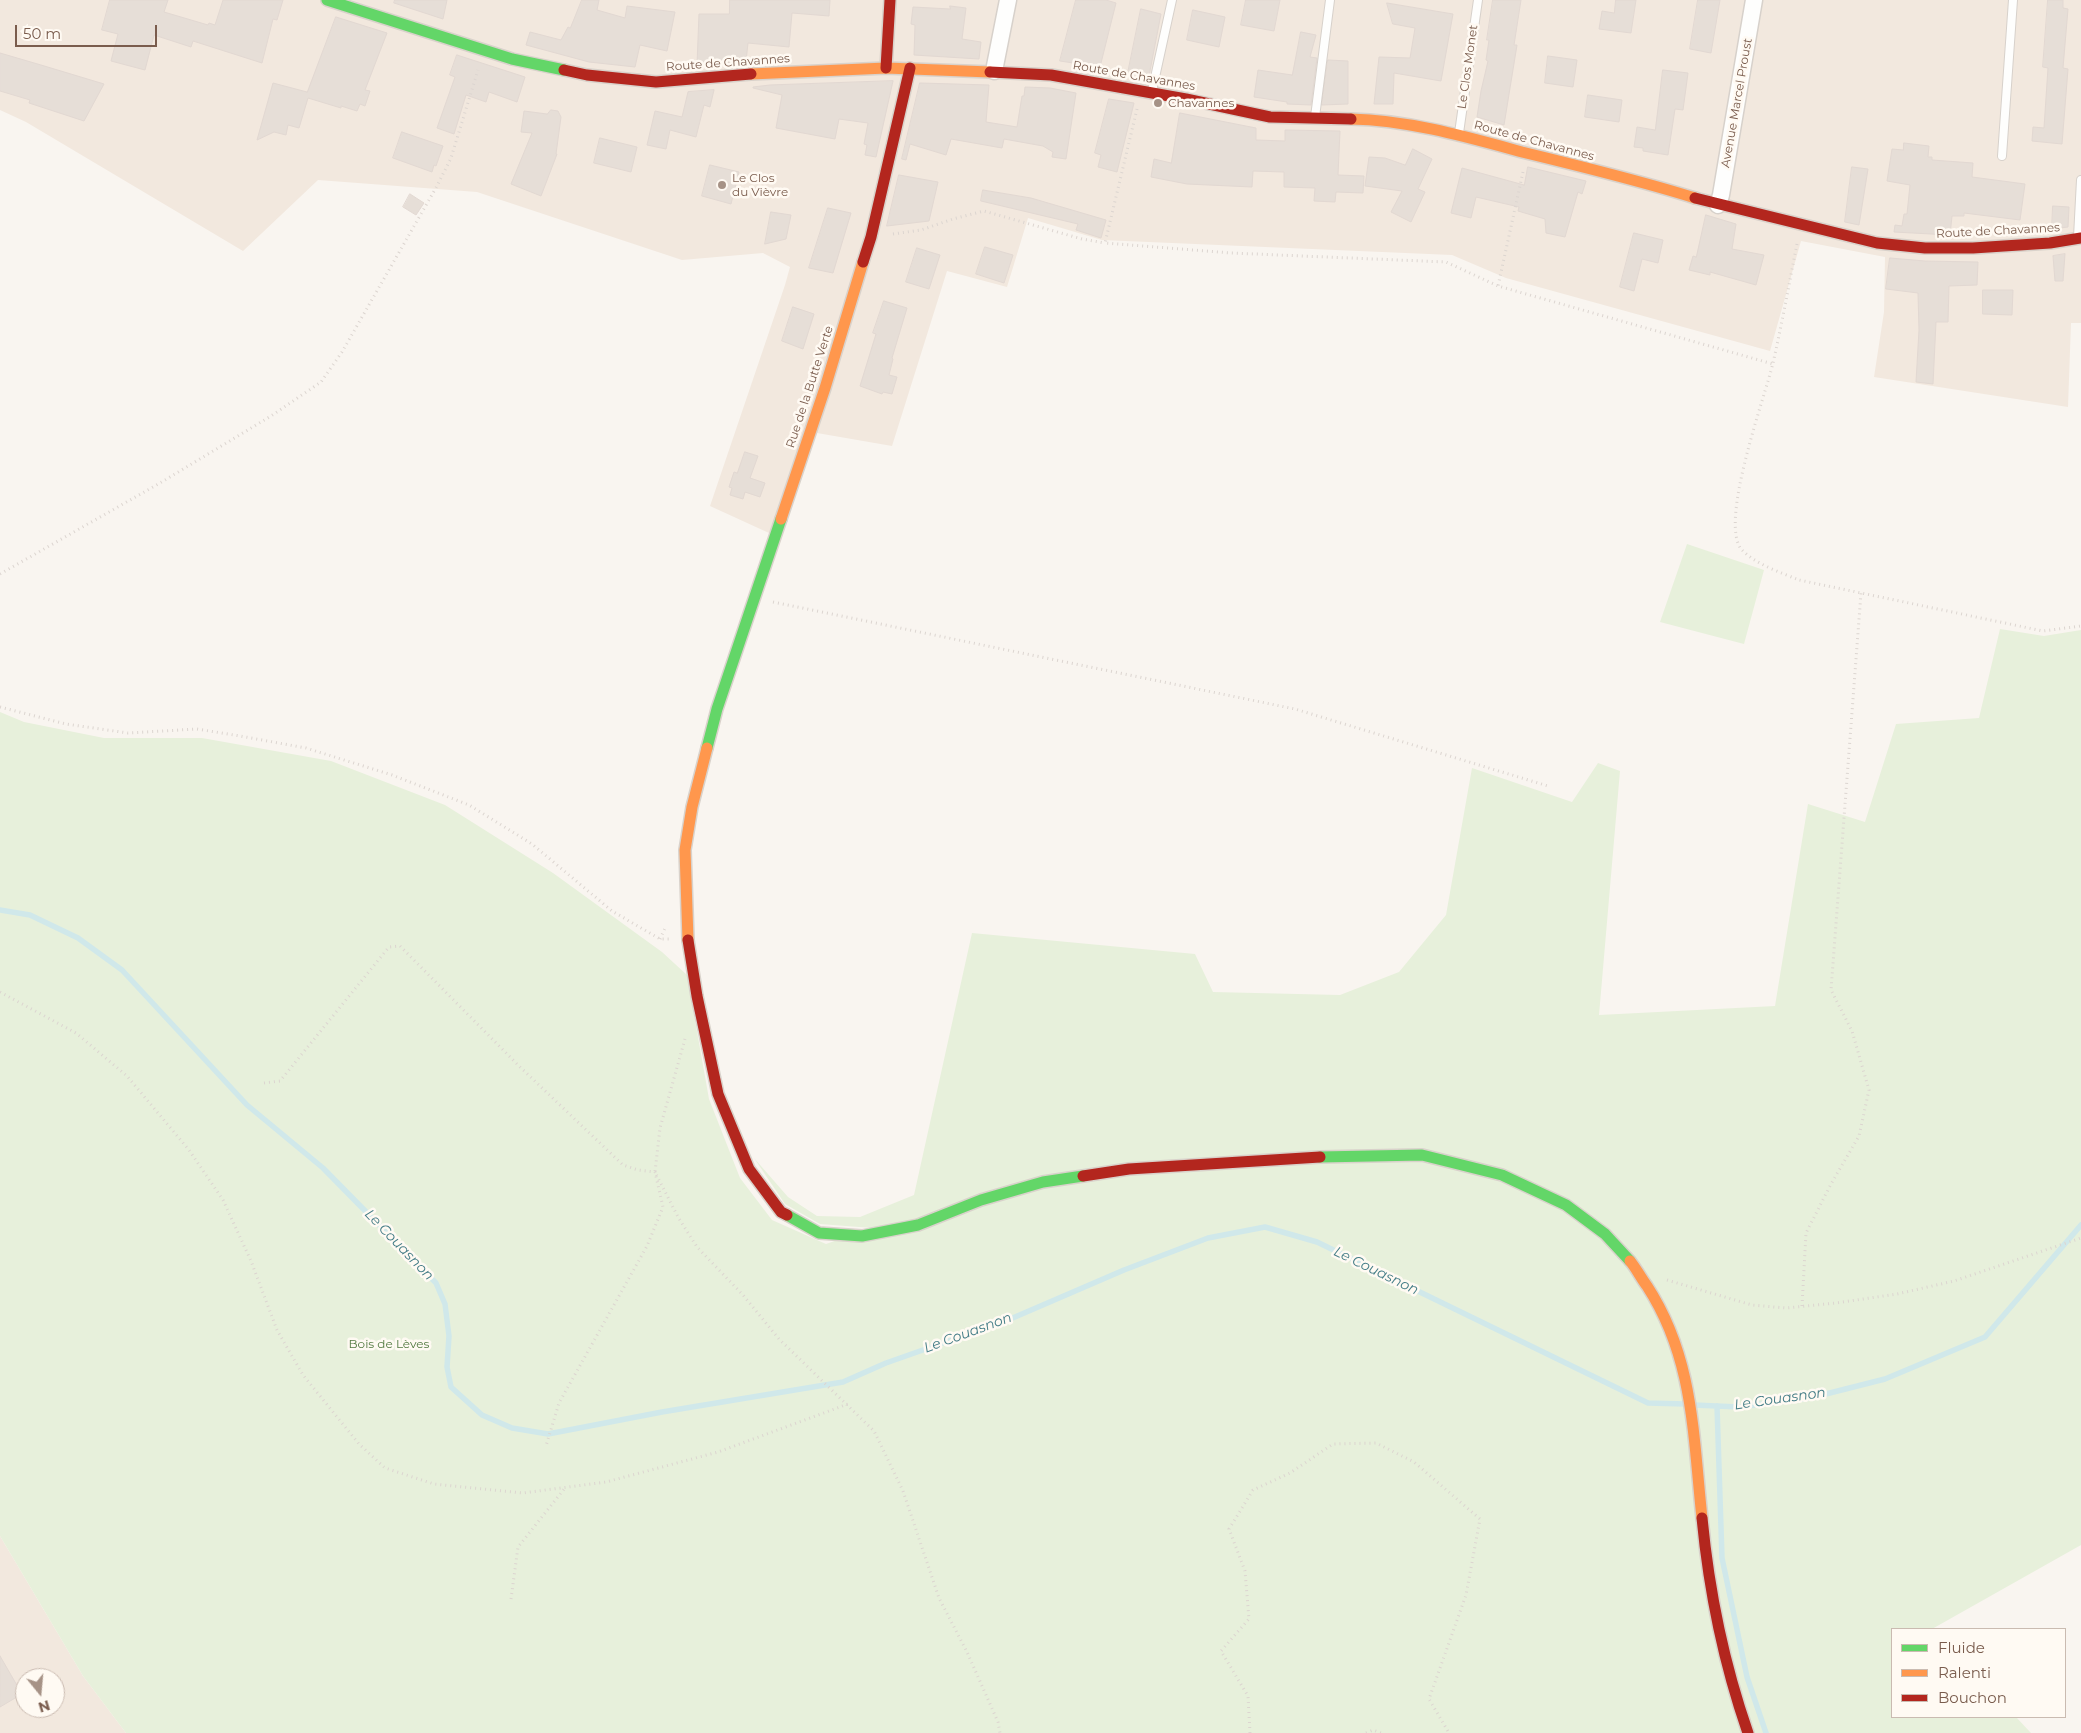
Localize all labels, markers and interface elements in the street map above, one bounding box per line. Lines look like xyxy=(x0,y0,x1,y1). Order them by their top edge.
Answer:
scale bar xyxy=(18,15,160,47)
text: 50 m xyxy=(23,24,61,43)
street label: Le Clos Monet xyxy=(1455,24,1481,110)
street label: Avenue Marcel Proust xyxy=(1719,37,1755,169)
street label: Route de Chavannes xyxy=(666,51,790,75)
street label: Route de Chavannes xyxy=(1072,58,1196,94)
place label: Chavannes xyxy=(1168,96,1234,110)
marker: Chavannes xyxy=(1152,97,1164,109)
street label: Route de Chavannes xyxy=(1472,118,1596,164)
place label: Le Clos du Vièvre xyxy=(732,171,788,199)
marker: Le Clos du Vièvre xyxy=(716,179,728,191)
street label: Route de Chavannes xyxy=(1936,221,2060,241)
street label: Rue de la Butte Verte xyxy=(783,324,837,450)
water label: Le Couasnon xyxy=(361,1206,437,1284)
water label: Le Couasnon xyxy=(1331,1243,1421,1299)
water label: Le Couasnon xyxy=(922,1309,1014,1357)
park label: Bois de Lèves xyxy=(349,1337,429,1351)
water label: Le Couasnon xyxy=(1733,1384,1827,1414)
legend xyxy=(1891,1628,2066,1718)
text: Fluide xyxy=(1938,1638,1985,1657)
text: Ralenti xyxy=(1938,1663,1991,1682)
north arrow xyxy=(15,1668,65,1718)
text: Bouchon xyxy=(1938,1688,2007,1707)
text: N xyxy=(36,1696,52,1717)

